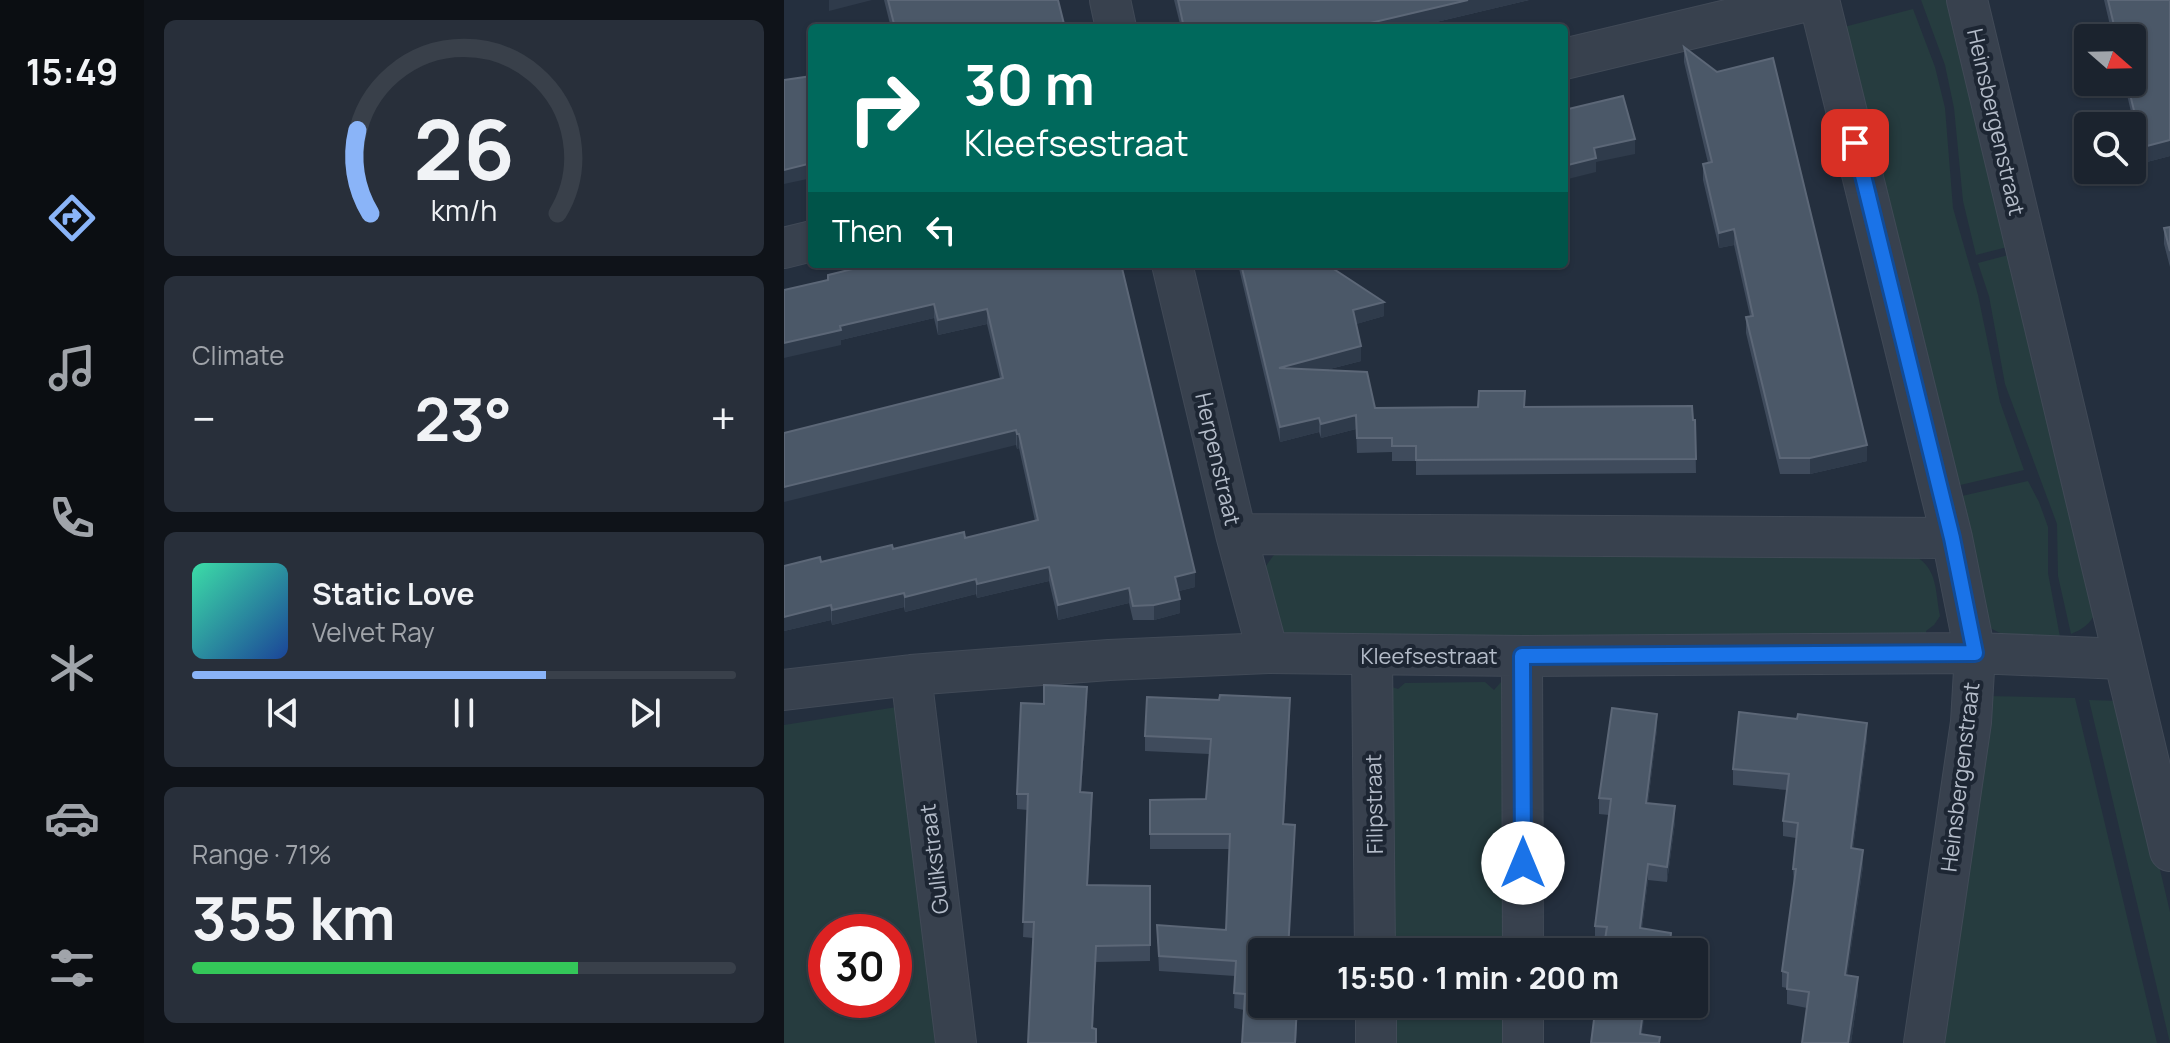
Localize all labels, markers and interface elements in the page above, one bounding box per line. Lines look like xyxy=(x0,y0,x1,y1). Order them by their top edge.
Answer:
north arrow xyxy=(2074,24,2146,96)
map controls xyxy=(2074,24,2146,184)
street label: Heinsbergenstraat xyxy=(1960,26,2032,218)
text: 30 m xyxy=(964,45,1095,122)
text: 15:49 xyxy=(26,47,118,96)
icon: right xyxy=(832,56,936,160)
text: 26 xyxy=(413,90,515,204)
pin xyxy=(1821,109,1889,177)
button: search xyxy=(2074,112,2146,184)
text: Kleefsestraat xyxy=(964,118,1189,167)
icon: arrive xyxy=(1833,121,1877,165)
icon: directions xyxy=(44,190,100,246)
text: km/h xyxy=(431,191,497,230)
icon: left xyxy=(919,208,963,252)
text: Then xyxy=(832,210,903,251)
text: Climate xyxy=(192,337,284,373)
icon: music xyxy=(44,340,100,396)
text: 23° xyxy=(414,377,512,459)
text: − xyxy=(192,388,216,448)
text: + xyxy=(711,388,736,448)
street label: Herpenstraat xyxy=(1188,390,1248,529)
icon: phone xyxy=(44,490,100,546)
text: Static Love xyxy=(312,573,475,614)
text: Velvet Ray xyxy=(312,614,435,650)
icon: climate xyxy=(44,640,100,696)
street label: Kleefsestraat xyxy=(1360,641,1498,671)
street label: Heinsbergenstraat xyxy=(1933,680,1987,874)
icon: previous xyxy=(261,691,305,735)
icon: pause xyxy=(442,691,486,735)
icon: next xyxy=(623,691,667,735)
street label: Filipstraat xyxy=(1358,753,1390,855)
icon: car xyxy=(44,790,100,846)
street label: Gulikstraat xyxy=(912,802,956,916)
position arrow xyxy=(1481,821,1565,905)
text: Range · 71% xyxy=(192,836,332,872)
text: 355 km xyxy=(192,876,395,958)
speed limit sign: 30 xyxy=(808,914,912,1018)
icon: filters xyxy=(44,940,100,996)
text: 15:50 · 1 min · 200 m xyxy=(1337,957,1619,998)

